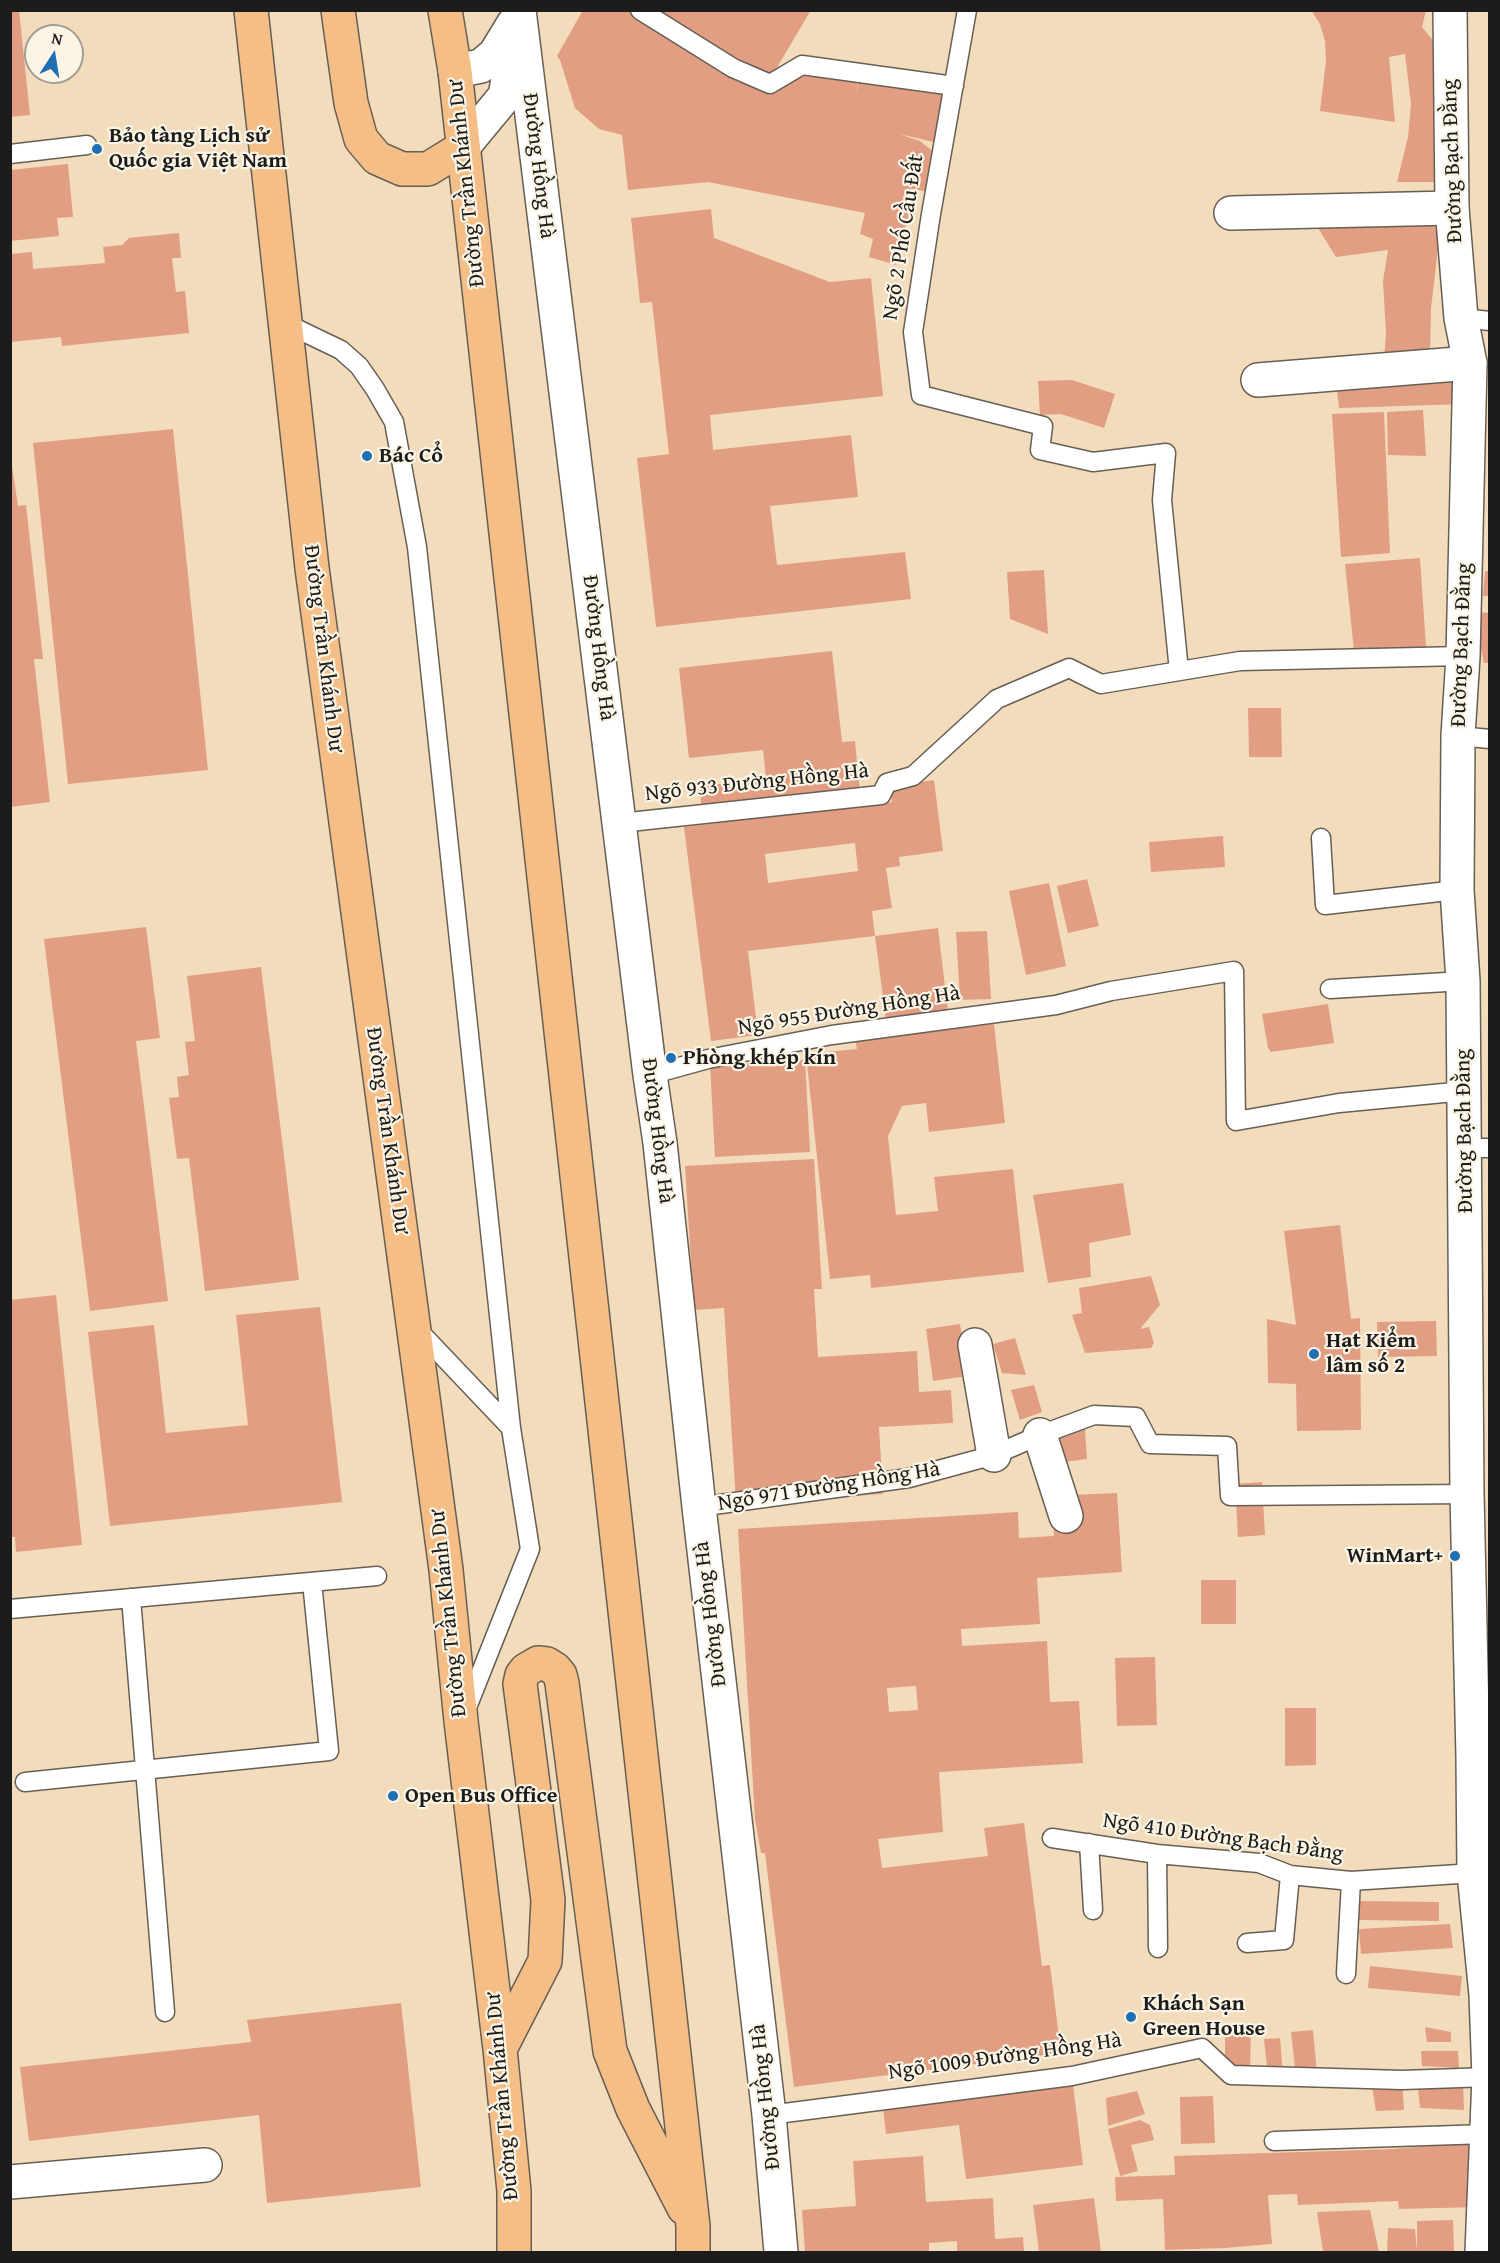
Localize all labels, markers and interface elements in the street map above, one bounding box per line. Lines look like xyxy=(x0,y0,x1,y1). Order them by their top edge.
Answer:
north arrow xyxy=(24,24,84,84)
text: N xyxy=(50,25,65,51)
street label: Đường Trần Khánh Dư xyxy=(443,78,491,288)
street label: Đường Bạch Đằng xyxy=(1437,78,1469,244)
street label: Đường Hồng Hà xyxy=(516,92,560,240)
place label: Bảo tàng Lịch sử Quốc gia Việt Nam xyxy=(109,123,287,174)
marker: Bảo tàng Lịch sử Quốc gia Việt Nam xyxy=(90,142,104,156)
street label: Ngõ 2 Phố Cầu Đất xyxy=(878,152,930,322)
place label: Bác Cổ xyxy=(379,443,443,469)
marker: Bác Cổ xyxy=(360,449,374,463)
street label: Đường Trần Khánh Dư xyxy=(297,544,349,754)
street label: Đường Bạch Đằng xyxy=(1446,562,1478,728)
street label: Đường Hồng Hà xyxy=(576,574,620,722)
street label: Ngõ 933 Đường Hồng Hà xyxy=(644,758,870,808)
street label: Ngõ 955 Đường Hồng Hà xyxy=(736,980,962,1042)
street label: Đường Trần Khánh Dư xyxy=(359,1026,415,1236)
place label: Phòng khép kín xyxy=(683,1045,836,1071)
street label: Đường Bạch Đằng xyxy=(1450,1049,1480,1213)
marker: Phòng khép kín xyxy=(664,1051,678,1065)
street label: Đường Hồng Hà xyxy=(635,1057,679,1205)
place label: Hạt Kiểm lâm số 2 xyxy=(1326,1328,1416,1380)
marker: Hạt Kiểm lâm số 2 xyxy=(1307,1347,1321,1361)
street label: Ngõ 971 Đường Hồng Hà xyxy=(716,1456,942,1518)
street label: Đường Trần Khánh Dư xyxy=(425,1508,473,1718)
street label: Đường Hồng Hà xyxy=(689,1540,733,1688)
place label: WinMart+ xyxy=(1347,1543,1443,1569)
marker: WinMart+ xyxy=(1448,1549,1462,1563)
place label: Open Bus Office xyxy=(405,1783,558,1809)
marker: Open Bus Office xyxy=(386,1789,400,1803)
street label: Ngõ 410 Đường Bạch Đằng xyxy=(1101,1808,1345,1868)
street label: Đường Trần Khánh Dư xyxy=(481,1991,525,2201)
place label: Khách Sạn Green House xyxy=(1143,1991,1265,2042)
marker: Khách Sạn Green House xyxy=(1124,2010,1138,2024)
street label: Đường Hồng Hà xyxy=(745,2023,787,2171)
street label: Ngõ 1009 Đường Hồng Hà xyxy=(887,2028,1123,2086)

